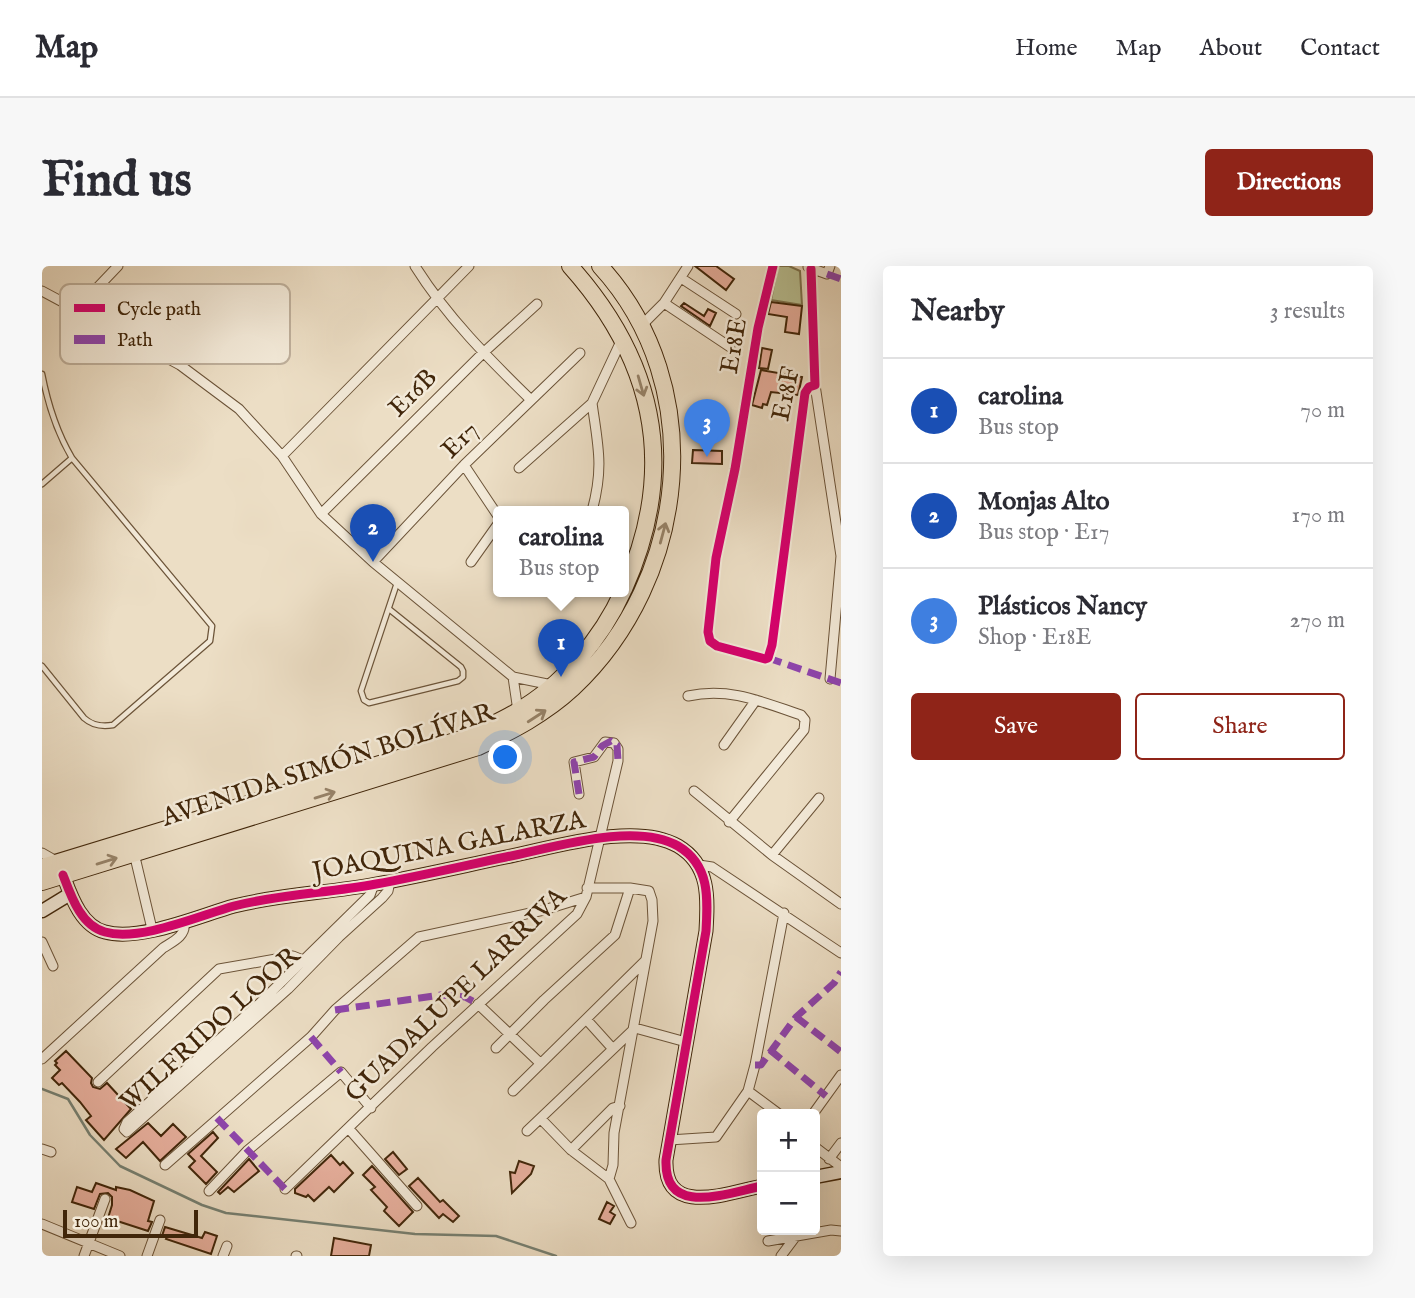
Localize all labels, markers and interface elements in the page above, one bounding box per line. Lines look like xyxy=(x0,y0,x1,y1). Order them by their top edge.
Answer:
text: Map xyxy=(35,27,98,69)
text: Home xyxy=(1015,33,1078,64)
text: Map xyxy=(1116,33,1162,64)
text: About xyxy=(1200,33,1262,64)
text: Contact xyxy=(1300,33,1380,64)
button: Directions xyxy=(1205,149,1373,216)
text: Find us xyxy=(42,151,192,213)
legend xyxy=(60,284,290,364)
text: Nearby xyxy=(911,293,1004,331)
text: 3 results xyxy=(1270,297,1345,326)
text: Cycle path xyxy=(117,298,201,322)
street label: E18E xyxy=(713,316,755,376)
text: Path xyxy=(117,329,153,353)
street label: E16B xyxy=(382,362,444,424)
street label: E18F xyxy=(764,364,808,424)
one-way arrow xyxy=(636,375,649,397)
text: carolina xyxy=(978,380,1063,413)
text: 1 xyxy=(930,396,938,425)
text: 70 m xyxy=(1300,396,1345,425)
pin: 3 xyxy=(684,399,730,457)
text: Bus stop xyxy=(978,413,1059,442)
street label: E17 xyxy=(434,414,486,466)
text: Monjas Alto xyxy=(978,485,1110,518)
text: 2 xyxy=(929,501,939,530)
text: 170 m xyxy=(1292,501,1345,530)
pin: 2 xyxy=(350,504,396,562)
popup xyxy=(493,506,629,597)
text: Bus stop · E17 xyxy=(978,518,1109,547)
text: carolina xyxy=(518,521,604,554)
one-way arrow xyxy=(658,522,671,544)
text: Bus stop xyxy=(518,554,600,583)
text: Plásticos Nancy xyxy=(978,590,1147,623)
text: 3 xyxy=(930,606,938,635)
text: 270 m xyxy=(1290,606,1345,635)
pin: 1 xyxy=(538,619,584,677)
text: Shop · E18E xyxy=(978,623,1091,652)
button: Save xyxy=(911,693,1121,760)
button: Share xyxy=(1135,693,1345,760)
street label: AVENIDA SIMÓN BOLÍVAR xyxy=(157,695,500,835)
one-way arrow xyxy=(527,709,546,723)
your location xyxy=(488,740,522,774)
one-way arrow xyxy=(313,787,335,800)
street label: JOAQUINA GALARZA xyxy=(307,803,590,889)
one-way arrow xyxy=(96,854,118,867)
street label: GUADALUPE LARRIVA xyxy=(338,880,575,1109)
street label: WILFRIDO LOOR xyxy=(113,939,308,1118)
map controls xyxy=(757,1109,820,1235)
button: + xyxy=(757,1109,820,1172)
button: − xyxy=(757,1172,820,1235)
scale bar xyxy=(63,1207,198,1239)
text: 100 m xyxy=(74,1210,118,1234)

